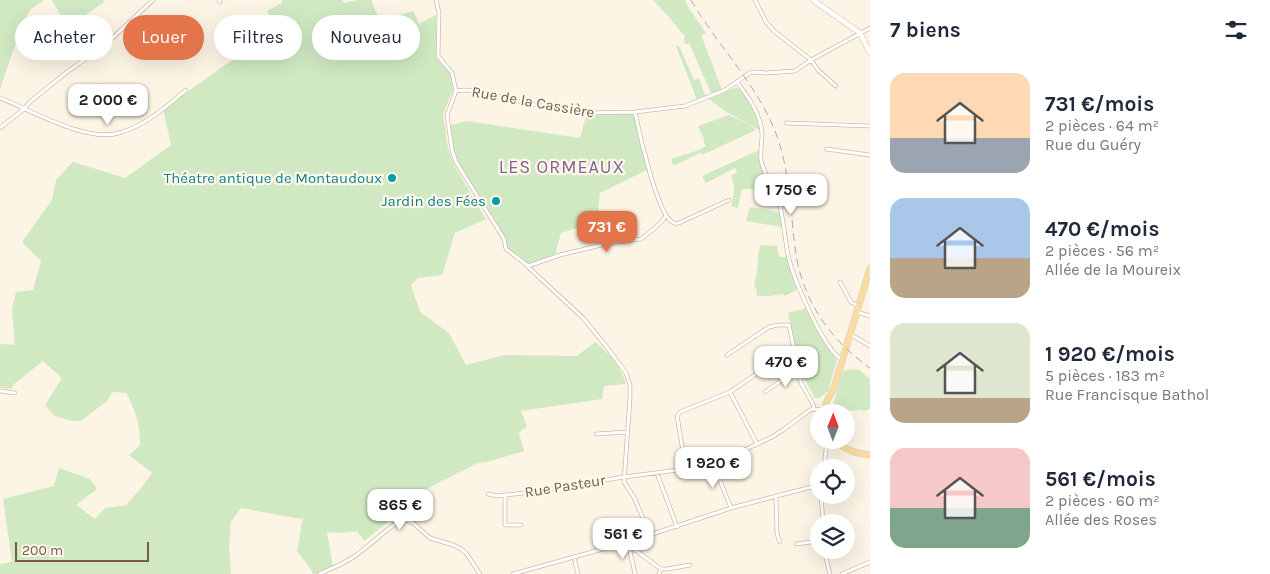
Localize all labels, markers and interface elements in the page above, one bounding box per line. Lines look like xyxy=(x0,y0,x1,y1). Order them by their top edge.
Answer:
chip: Acheter xyxy=(15,15,113,60)
chip: Louer xyxy=(123,15,204,60)
chip: Filtres xyxy=(214,15,302,60)
chip: Nouveau xyxy=(312,15,420,60)
icon: filters xyxy=(1222,16,1250,44)
text: 7 biens xyxy=(890,18,961,42)
street label: Rue de la Cassière xyxy=(470,82,596,122)
pin: 2 000 € xyxy=(62,84,154,126)
text: 2 000 € xyxy=(79,90,137,109)
text: 731 €/mois xyxy=(1045,92,1154,116)
icon: home xyxy=(930,93,990,153)
text: 2 pièces · 64 m² xyxy=(1045,116,1159,135)
text: Rue du Guéry xyxy=(1045,135,1141,154)
district label: LES ORMEAUX xyxy=(499,156,625,178)
place label: Théatre antique de Montaudoux xyxy=(164,169,382,187)
marker: Théatre antique de Montaudoux xyxy=(386,172,398,184)
pin: 1 750 € xyxy=(745,174,837,216)
text: 1 750 € xyxy=(765,180,817,199)
place label: Jardin des Fées xyxy=(382,192,486,210)
marker: Jardin des Fées xyxy=(490,195,502,207)
pin: 731 € xyxy=(572,210,642,253)
text: 731 € xyxy=(588,217,626,236)
text: 470 €/mois xyxy=(1045,217,1160,241)
icon: home xyxy=(930,218,990,278)
text: 2 pièces · 56 m² xyxy=(1045,241,1159,260)
text: Allée de la Moureix xyxy=(1045,260,1181,279)
text: 1 920 €/mois xyxy=(1045,342,1175,366)
icon: home xyxy=(930,343,990,403)
pin: 470 € xyxy=(751,346,821,388)
text: 470 € xyxy=(765,352,807,371)
text: 5 pièces · 183 m² xyxy=(1045,366,1165,385)
text: Rue Francisque Bathol xyxy=(1045,385,1209,404)
north arrow xyxy=(810,404,855,449)
map controls xyxy=(810,404,855,559)
pin: 1 920 € xyxy=(667,446,759,489)
text: 1 920 € xyxy=(686,453,740,472)
button: locate xyxy=(810,459,855,504)
text: 561 €/mois xyxy=(1045,467,1156,491)
icon: home xyxy=(930,468,990,528)
street label: Rue Pasteur xyxy=(523,471,607,501)
pin: 865 € xyxy=(365,488,435,531)
text: 2 pièces · 60 m² xyxy=(1045,491,1160,510)
text: 865 € xyxy=(378,495,422,514)
text: Allée des Roses xyxy=(1045,510,1157,529)
button: layers xyxy=(810,514,855,559)
pin: 561 € xyxy=(588,518,658,560)
text: 561 € xyxy=(604,524,642,543)
scale bar xyxy=(15,539,149,562)
text: 200 m xyxy=(22,542,63,559)

